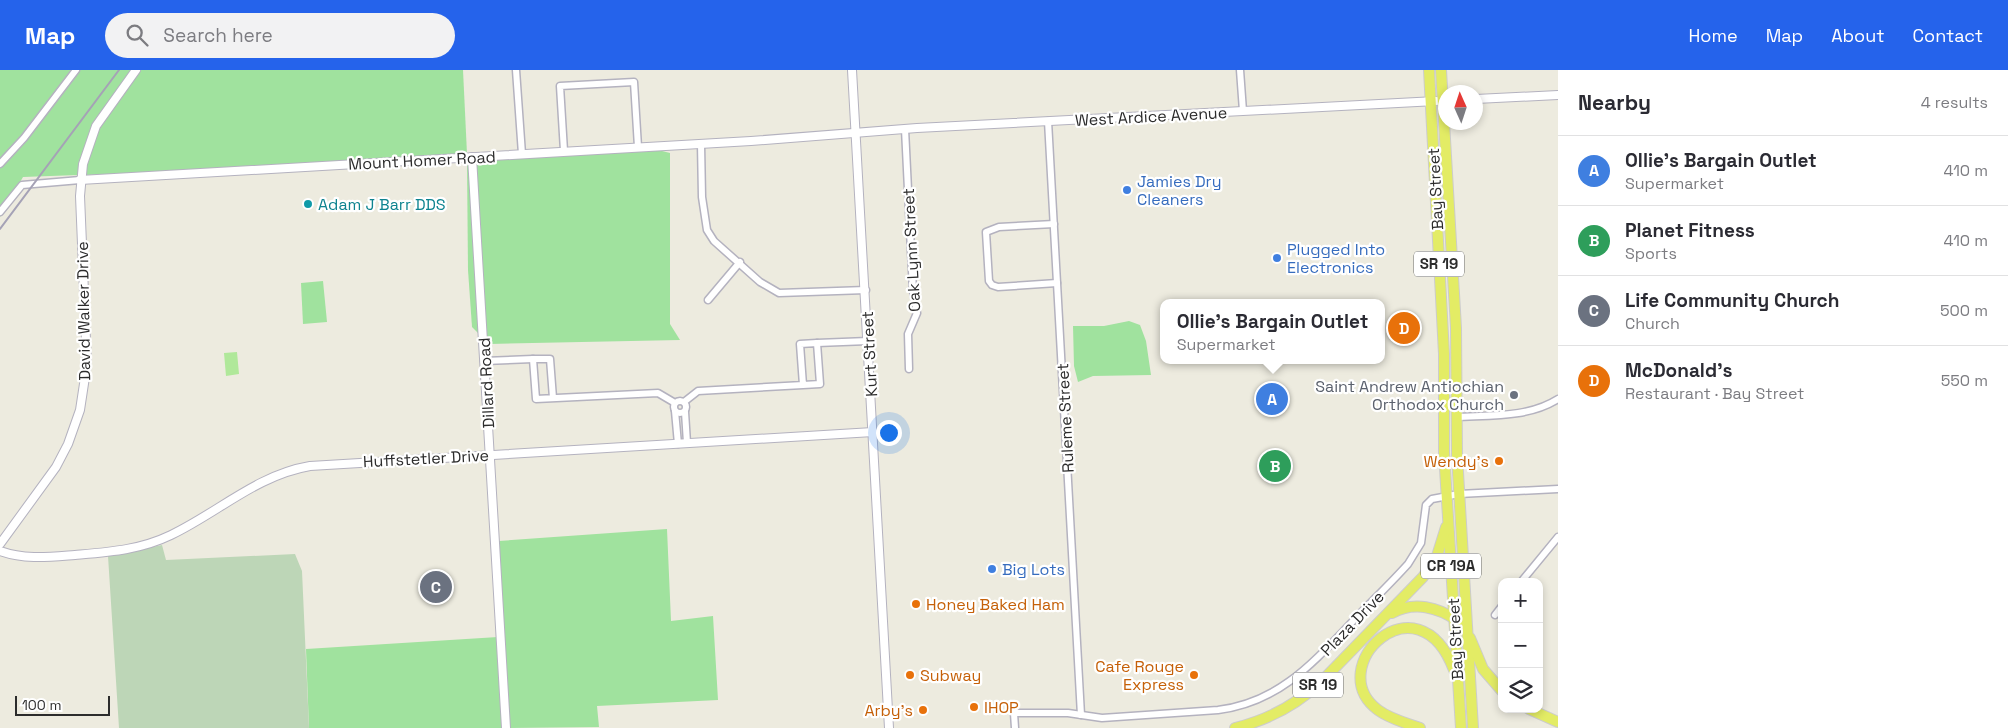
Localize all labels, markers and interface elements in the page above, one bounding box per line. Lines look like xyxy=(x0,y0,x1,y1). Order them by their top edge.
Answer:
search box xyxy=(105,13,455,58)
text: Map xyxy=(25,20,75,51)
icon: search xyxy=(123,21,151,49)
text: Search here xyxy=(163,23,273,48)
text: Home xyxy=(1689,24,1738,47)
text: Map xyxy=(1766,24,1803,47)
text: About xyxy=(1831,24,1885,47)
text: Contact xyxy=(1913,24,1983,47)
north arrow xyxy=(1438,85,1483,130)
text: Nearby xyxy=(1578,89,1651,116)
text: 4 results xyxy=(1921,92,1988,113)
street label: West Ardice Avenue xyxy=(1074,102,1228,131)
street label: Mount Homer Road xyxy=(348,146,496,175)
street label: Bay Street xyxy=(1423,147,1448,231)
text: Ollie's Bargain Outlet xyxy=(1625,148,1817,173)
text: A xyxy=(1589,160,1599,181)
text: 410 m xyxy=(1944,160,1988,181)
place label: Jamies Dry Cleaners xyxy=(1137,171,1221,210)
text: Supermarket xyxy=(1625,173,1724,194)
marker: Jamies Dry Cleaners xyxy=(1121,184,1133,196)
street label: Oak Lynn Street xyxy=(898,188,925,312)
place label: Adam J Barr DDS xyxy=(318,194,446,215)
marker: Adam J Barr DDS xyxy=(302,198,314,210)
text: Planet Fitness xyxy=(1625,218,1755,243)
text: B xyxy=(1589,230,1599,251)
text: 410 m xyxy=(1944,230,1988,251)
place label: Plugged Into Electronics xyxy=(1287,239,1385,278)
street label: David Walker Drive xyxy=(72,241,95,381)
text: Sports xyxy=(1625,243,1677,264)
marker: Plugged Into Electronics xyxy=(1271,252,1283,264)
road number: SR 19 xyxy=(1414,252,1464,276)
text: Life Community Church xyxy=(1625,288,1839,313)
popup xyxy=(1160,299,1385,364)
text: C xyxy=(1589,300,1599,321)
text: 500 m xyxy=(1940,300,1988,321)
text: Ollie's Bargain Outlet xyxy=(1177,309,1368,334)
pin: D xyxy=(1388,309,1420,347)
street label: Kurt Street xyxy=(857,311,882,397)
text: Church xyxy=(1625,313,1680,334)
text: Supermarket xyxy=(1177,334,1276,355)
street label: Dillard Road xyxy=(474,337,499,429)
text: McDonald's xyxy=(1625,358,1732,383)
street label: Ruleme Street xyxy=(1052,363,1079,473)
text: D xyxy=(1589,370,1599,391)
text: 550 m xyxy=(1941,370,1988,391)
place label: Saint Andrew Antiochian Orthodox Church xyxy=(1315,376,1504,415)
pin: A xyxy=(1256,380,1288,418)
text: Restaurant · Bay Street xyxy=(1625,383,1804,404)
marker: Saint Andrew Antiochian Orthodox Church xyxy=(1508,389,1520,401)
your location xyxy=(876,420,902,446)
street label: Huffstetler Drive xyxy=(363,445,490,472)
pin: B xyxy=(1259,447,1291,485)
place label: Wendy's xyxy=(1423,451,1489,472)
marker: Wendy's xyxy=(1493,455,1505,467)
road number: CR 19A xyxy=(1421,554,1481,578)
place label: Big Lots xyxy=(1002,559,1065,580)
marker: Big Lots xyxy=(986,563,998,575)
pin: C xyxy=(420,568,452,606)
map controls xyxy=(1498,578,1543,713)
button: + xyxy=(1498,578,1543,623)
street label: Plaza Drive xyxy=(1316,586,1389,660)
place label: Honey Baked Ham xyxy=(926,594,1065,615)
street label: Bay Street xyxy=(1443,597,1468,681)
marker: Honey Baked Ham xyxy=(910,598,922,610)
button: − xyxy=(1498,623,1543,668)
place label: Cafe Rouge Express xyxy=(1095,656,1184,695)
place label: Subway xyxy=(920,665,981,686)
button: layers xyxy=(1498,668,1543,713)
marker: Subway xyxy=(904,669,916,681)
marker: Cafe Rouge Express xyxy=(1188,669,1200,681)
road number: SR 19 xyxy=(1293,672,1343,698)
scale bar xyxy=(15,693,110,716)
text: 100 m xyxy=(22,696,61,714)
place label: IHOP xyxy=(984,697,1019,718)
place label: Arby's xyxy=(864,700,913,721)
marker: IHOP xyxy=(968,701,980,713)
marker: Arby's xyxy=(917,704,929,716)

